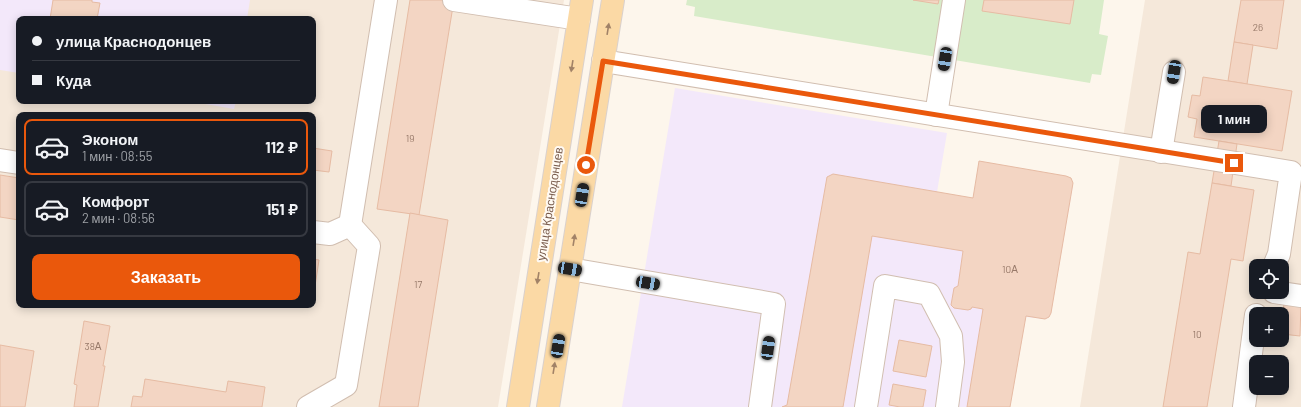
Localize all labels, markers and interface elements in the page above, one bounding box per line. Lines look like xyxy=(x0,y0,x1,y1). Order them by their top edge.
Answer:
house number: 26 xyxy=(1253,21,1263,33)
one-way arrow xyxy=(605,23,611,35)
text: улица Краснодонцев xyxy=(56,32,211,50)
car xyxy=(937,46,953,72)
car xyxy=(1166,59,1182,85)
one-way arrow xyxy=(569,60,575,72)
text: Куда xyxy=(56,71,91,89)
callout: 1 мин xyxy=(1201,105,1267,133)
text: 1 мин xyxy=(1218,111,1250,127)
icon: car xyxy=(34,129,70,165)
text: Эконом xyxy=(82,130,138,148)
house number: 19 xyxy=(406,132,414,144)
text: 112 ₽ xyxy=(265,138,298,156)
street label: улица Краснодонцев xyxy=(533,146,566,262)
text: 1 мин · 08:55 xyxy=(82,148,152,164)
route end xyxy=(1225,154,1243,172)
route start xyxy=(577,156,595,174)
car xyxy=(574,182,590,208)
icon: car xyxy=(34,191,70,227)
text: Комфорт xyxy=(82,192,149,210)
text: 151 ₽ xyxy=(266,200,298,218)
text: 2 мин · 08:56 xyxy=(82,210,155,226)
one-way arrow xyxy=(572,234,578,246)
button: Заказать xyxy=(32,254,300,300)
map controls xyxy=(1249,259,1289,395)
button: locate xyxy=(1249,259,1289,299)
car xyxy=(557,261,583,277)
house number: 10А xyxy=(1002,263,1018,275)
one-way arrow xyxy=(535,271,541,284)
car xyxy=(635,275,661,291)
house number: 17 xyxy=(414,278,422,290)
button: + xyxy=(1249,307,1289,347)
house number: 10 xyxy=(1192,328,1202,340)
car xyxy=(550,333,566,359)
car xyxy=(760,335,776,361)
house number: 38А xyxy=(84,340,102,352)
button: − xyxy=(1249,355,1289,395)
one-way arrow xyxy=(551,362,557,375)

